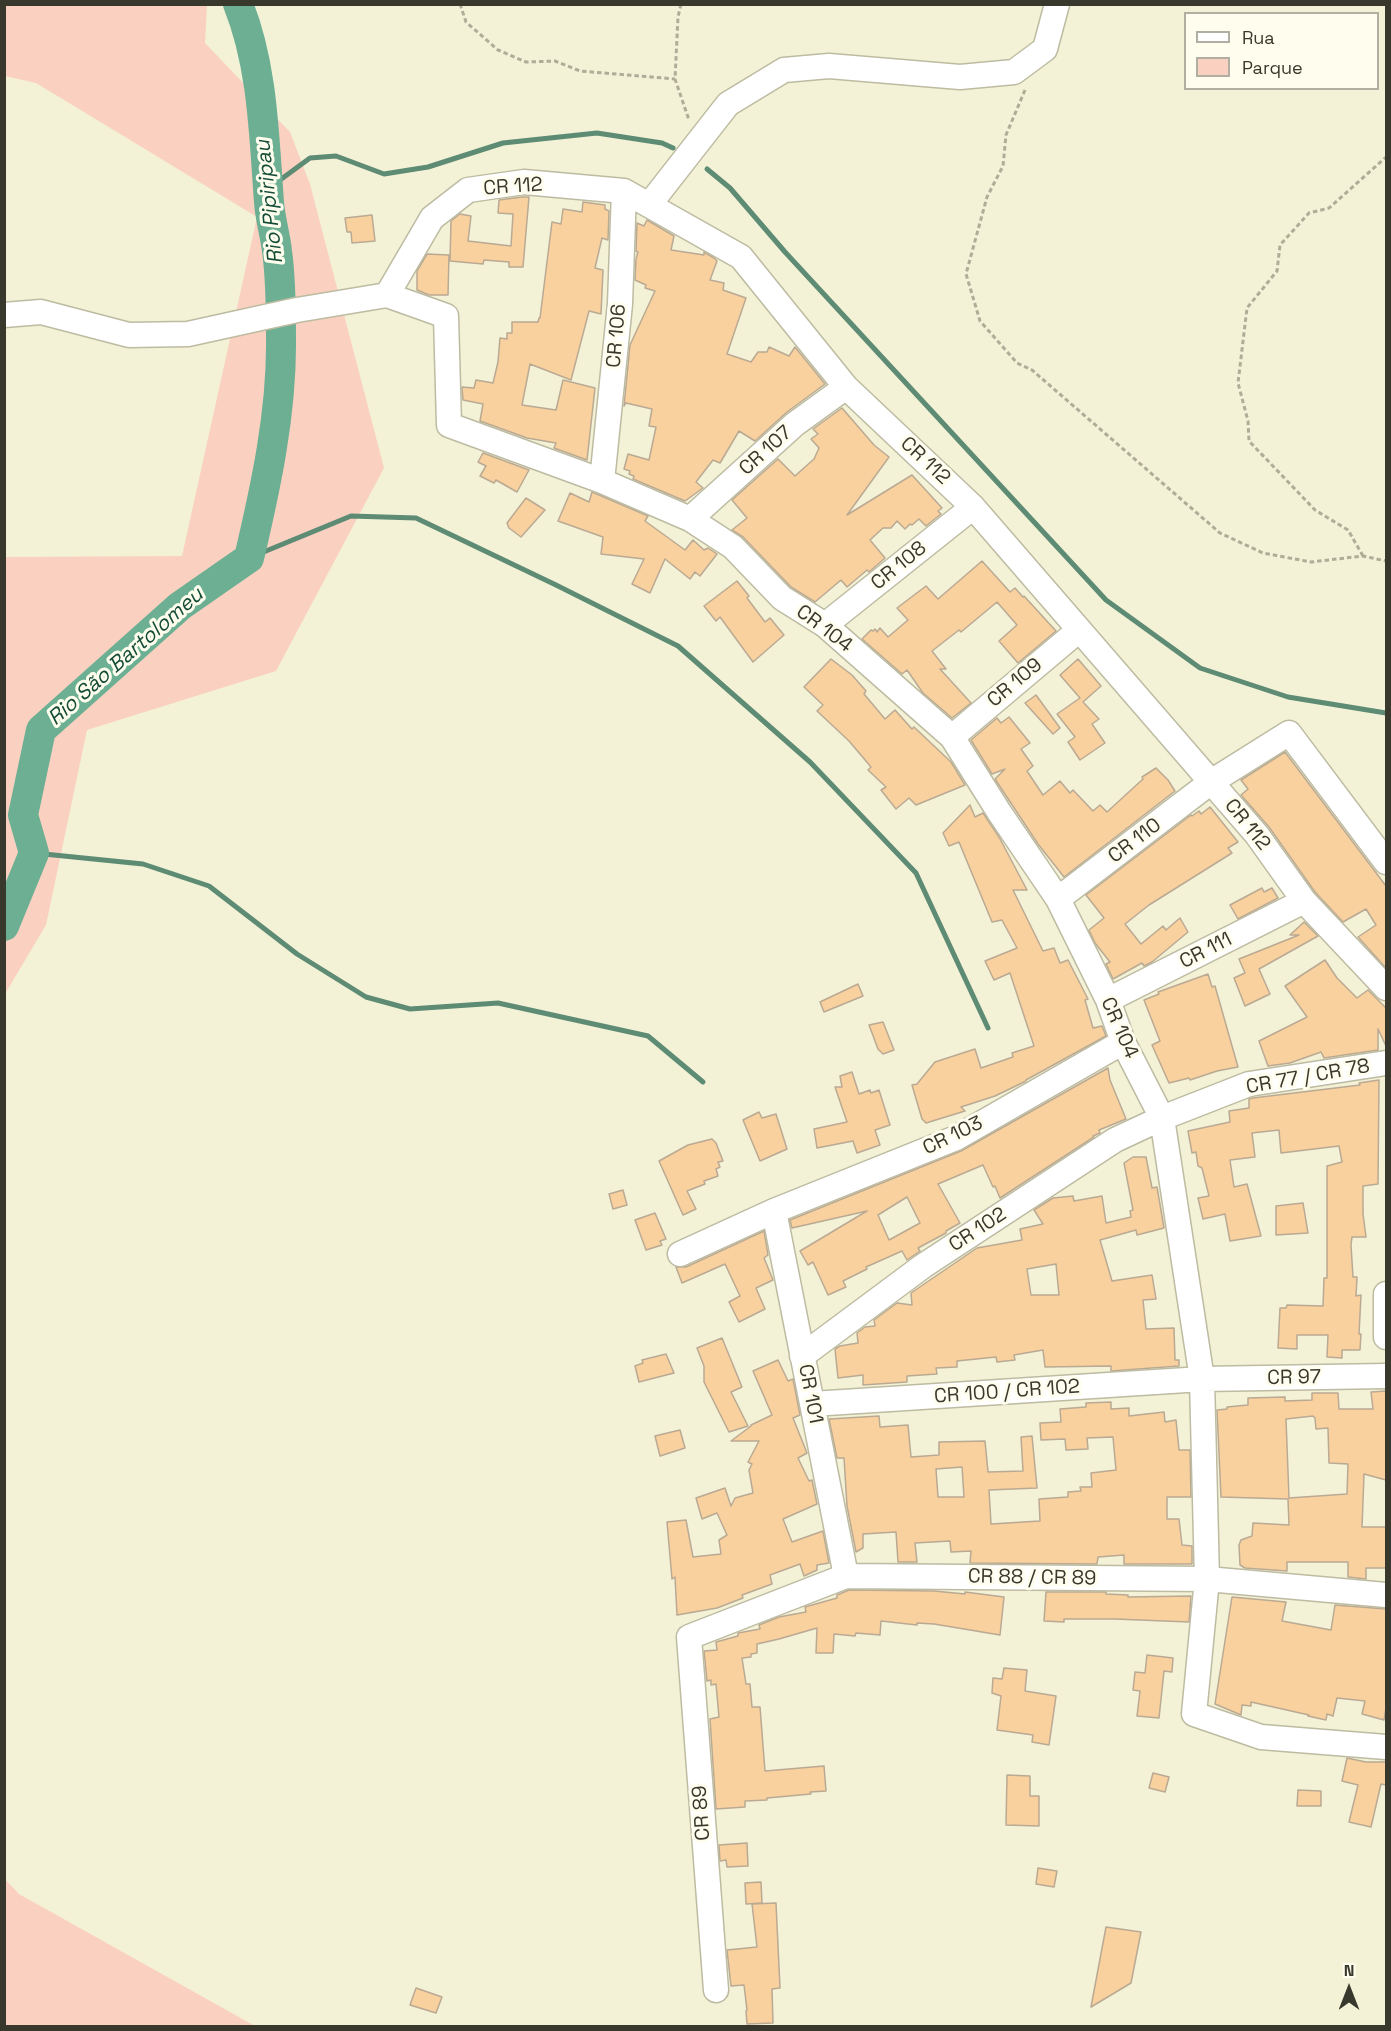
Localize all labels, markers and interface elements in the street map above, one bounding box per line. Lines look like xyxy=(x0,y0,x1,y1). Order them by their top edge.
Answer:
legend xyxy=(1184,12,1379,90)
text: Rua xyxy=(1242,26,1275,49)
text: Parque xyxy=(1242,56,1303,79)
water label: Rio Pipiripau xyxy=(251,139,289,265)
street label: CR 112 xyxy=(483,173,543,201)
street label: CR 106 xyxy=(602,303,632,369)
street label: CR 107 xyxy=(735,421,797,481)
street label: CR 112 xyxy=(895,432,955,490)
street label: CR 108 xyxy=(866,536,932,596)
water label: Rio São Bartolomeu xyxy=(43,583,209,731)
street label: CR 104 xyxy=(791,600,857,658)
street label: CR 109 xyxy=(983,653,1047,713)
street label: CR 112 xyxy=(1219,794,1275,856)
street label: CR 110 xyxy=(1104,813,1166,869)
street label: CR 111 xyxy=(1176,928,1236,974)
street label: CR 104 xyxy=(1095,994,1143,1062)
street label: CR 77 / CR 78 xyxy=(1244,1054,1372,1100)
street label: CR 103 xyxy=(919,1111,987,1161)
street label: CR 102 xyxy=(945,1203,1011,1257)
street label: CR 101 xyxy=(792,1362,828,1426)
street label: CR 97 xyxy=(1267,1366,1321,1390)
street label: CR 100 / CR 102 xyxy=(933,1375,1081,1409)
street label: CR 88 / CR 89 xyxy=(968,1565,1096,1591)
street label: CR 89 xyxy=(688,1785,716,1841)
north arrow xyxy=(1319,1959,1379,2019)
text: N xyxy=(1344,1960,1354,1981)

